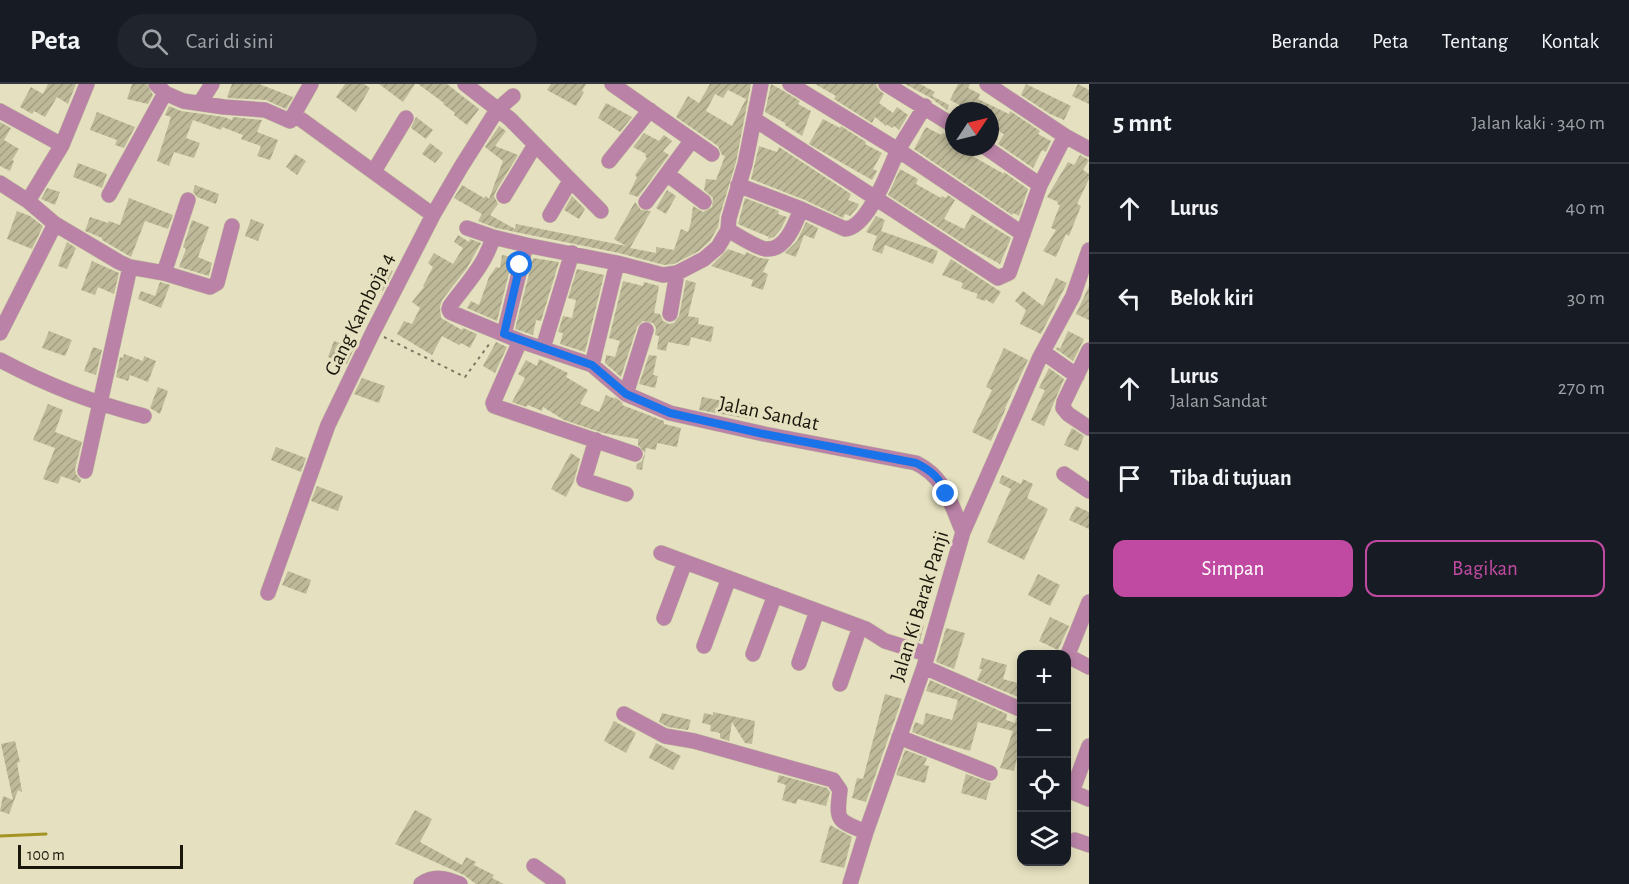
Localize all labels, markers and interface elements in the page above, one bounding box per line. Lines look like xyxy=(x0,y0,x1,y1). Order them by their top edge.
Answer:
search box xyxy=(117,14,537,68)
icon: search xyxy=(138,25,171,58)
text: Peta xyxy=(30,27,81,55)
text: Cari di sini xyxy=(186,30,274,52)
text: Beranda xyxy=(1271,31,1339,52)
text: Peta xyxy=(1372,31,1408,52)
text: Tentang xyxy=(1441,31,1508,52)
text: Kontak xyxy=(1541,31,1599,52)
north arrow xyxy=(945,102,999,156)
text: 5 mnt xyxy=(1113,110,1172,136)
text: Jalan kaki · 340 m xyxy=(1472,113,1605,133)
icon: ahead xyxy=(1113,192,1146,225)
text: Lurus xyxy=(1170,197,1219,219)
text: 40 m xyxy=(1566,198,1605,218)
street label: Gang Kamboja 4 xyxy=(321,249,398,379)
route start xyxy=(506,251,532,277)
icon: left xyxy=(1113,282,1146,315)
text: Belok kiri xyxy=(1170,287,1254,309)
text: 30 m xyxy=(1567,288,1605,308)
text: Lurus xyxy=(1170,365,1219,387)
icon: ahead xyxy=(1113,372,1146,405)
text: 270 m xyxy=(1558,378,1605,398)
text: Jalan Sandat xyxy=(1170,391,1267,411)
street label: Jalan Sandat xyxy=(717,393,821,434)
icon: arrive xyxy=(1113,462,1146,495)
text: Tiba di tujuan xyxy=(1170,467,1292,489)
route end xyxy=(932,480,958,506)
street label: Jalan Ki Barak Panji xyxy=(887,528,952,684)
button: Simpan xyxy=(1113,540,1353,597)
button: Bagikan xyxy=(1365,540,1605,597)
map controls xyxy=(1017,650,1071,866)
button: + xyxy=(1017,650,1071,704)
button: − xyxy=(1017,704,1071,758)
button: locate xyxy=(1017,758,1071,812)
button: layers xyxy=(1017,812,1071,866)
scale bar xyxy=(18,842,183,870)
text: 100 m xyxy=(27,847,65,863)

